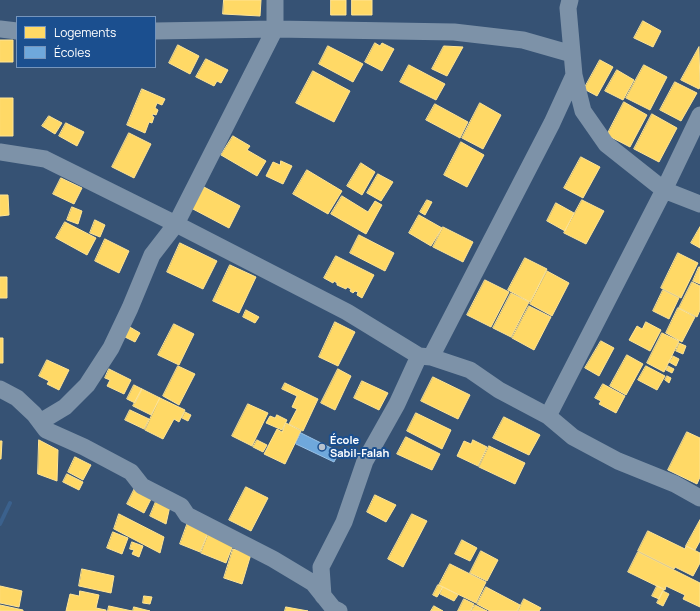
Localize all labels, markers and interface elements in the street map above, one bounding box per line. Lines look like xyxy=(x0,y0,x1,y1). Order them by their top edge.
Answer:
legend xyxy=(16,16,156,68)
text: Logements xyxy=(54,24,116,41)
text: Écoles xyxy=(54,44,91,61)
place label: École Sabil-Falah xyxy=(330,434,389,460)
marker: École Sabil-Falah xyxy=(317,442,327,452)

